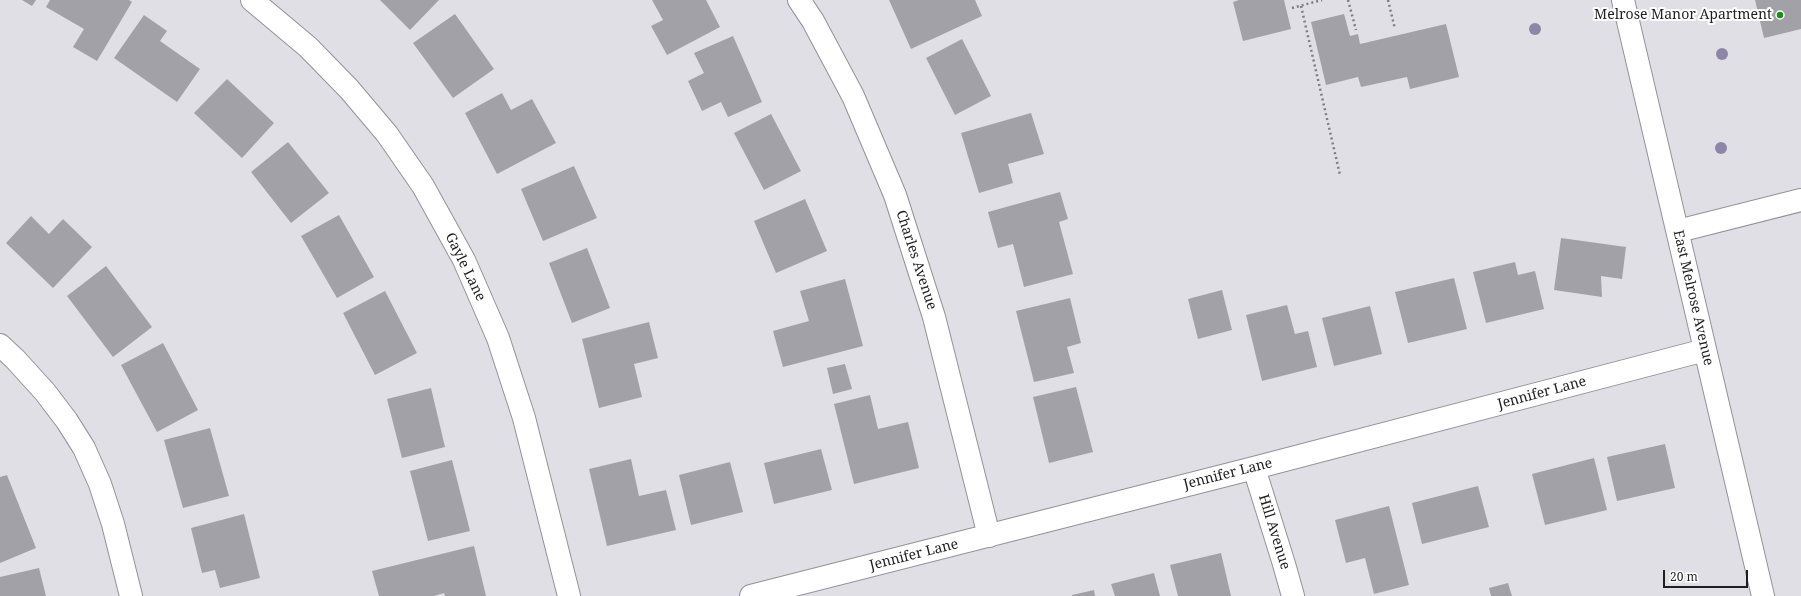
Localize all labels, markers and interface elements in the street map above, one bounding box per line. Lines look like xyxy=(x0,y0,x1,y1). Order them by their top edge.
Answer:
place label: Melrose Manor Apartment xyxy=(1594,7,1772,23)
marker: Melrose Manor Apartment xyxy=(1775,10,1785,20)
street label: Charles Avenue xyxy=(892,208,940,312)
street label: East Melrose Avenue xyxy=(1669,229,1717,367)
street label: Gayle Lane xyxy=(441,230,489,304)
street label: Jennifer Lane xyxy=(1496,373,1588,413)
street label: Jennifer Lane xyxy=(1182,455,1274,493)
street label: Hill Avenue xyxy=(1255,492,1293,572)
street label: Jennifer Lane xyxy=(868,536,960,574)
scale bar xyxy=(1665,562,1750,588)
text: 20 m xyxy=(1670,568,1698,585)

